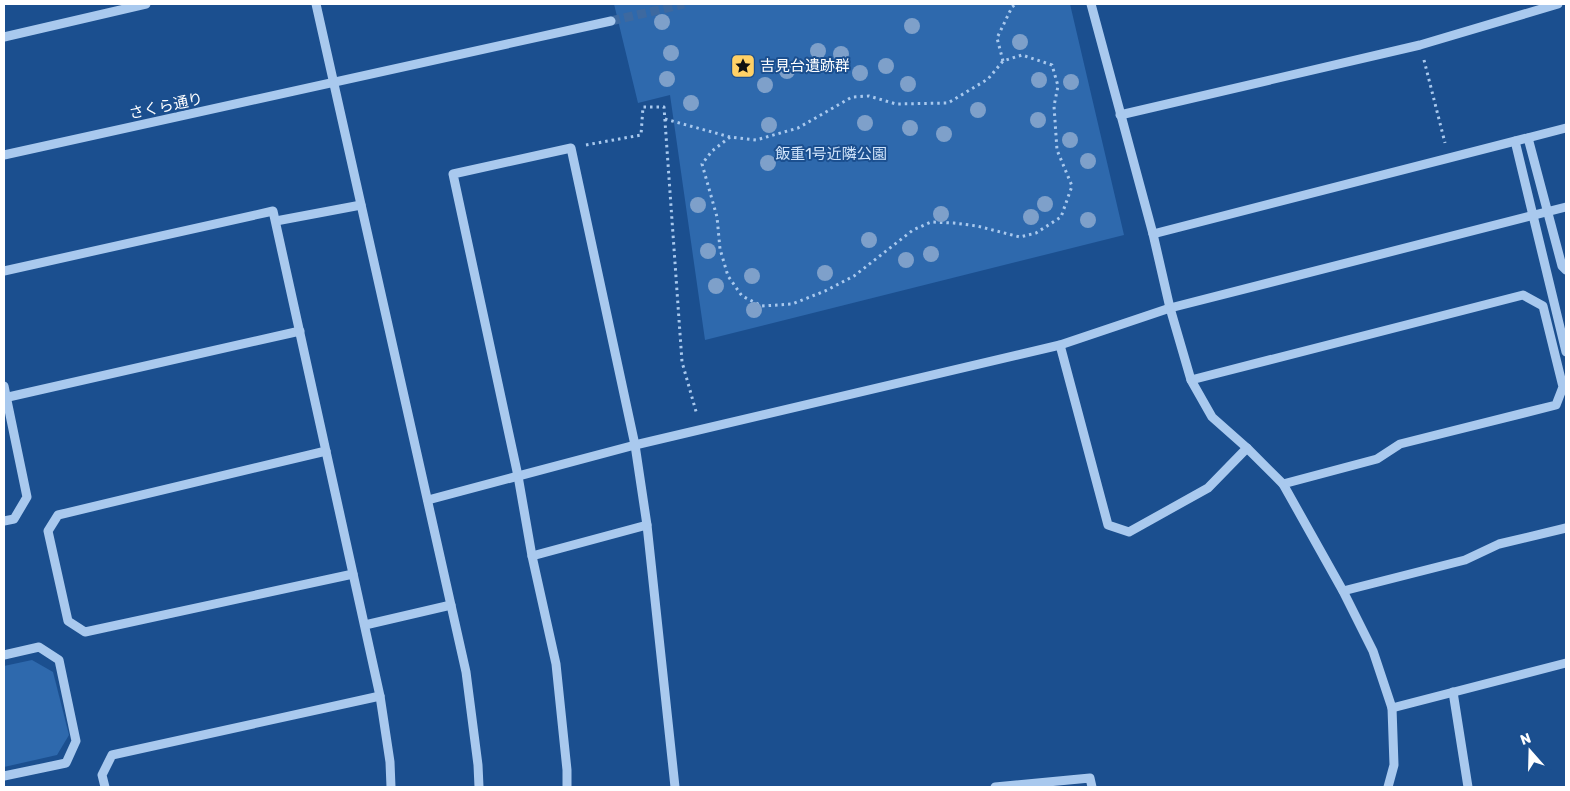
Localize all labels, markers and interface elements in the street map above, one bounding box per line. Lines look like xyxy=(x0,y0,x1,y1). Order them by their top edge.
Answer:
place icon: 吉見台遺跡群 xyxy=(730,53,756,79)
place label: 吉見台遺跡群 xyxy=(760,57,850,75)
street label: さくら通り xyxy=(127,89,205,123)
park label: 飯重1号近隣公園 xyxy=(775,145,887,163)
north arrow xyxy=(1505,726,1555,776)
text: N xyxy=(1518,730,1533,749)

